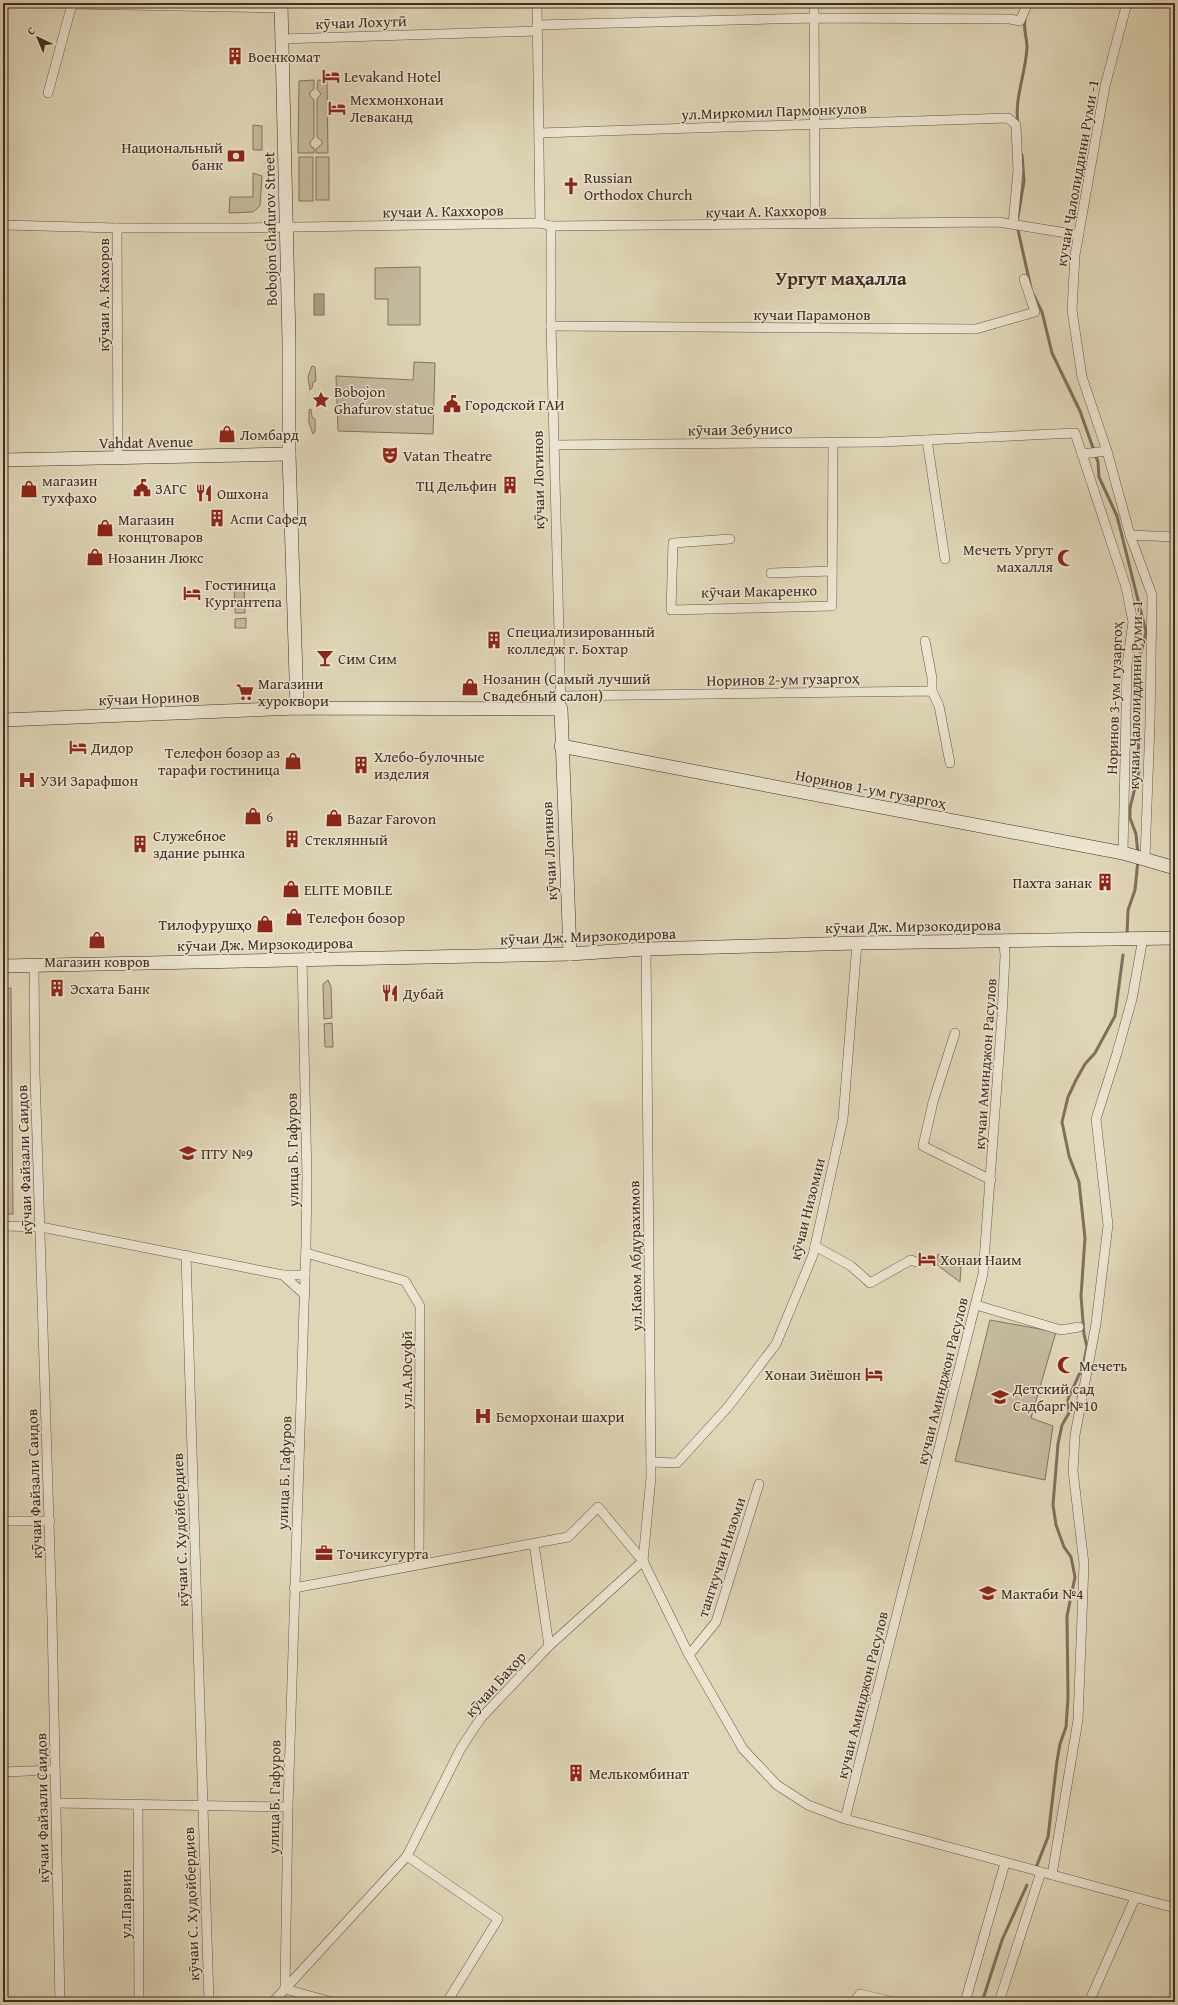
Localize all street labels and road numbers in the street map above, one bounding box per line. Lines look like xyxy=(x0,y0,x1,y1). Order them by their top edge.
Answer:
street label: кӯчаи Лохутӣ xyxy=(315,10,407,34)
street label: кучаи Ҷалолиддини Руми -1 xyxy=(1050,78,1104,268)
street label: ул.Миркомил Пармонкулов xyxy=(680,97,867,125)
street label: Bobojon Ghafurov Street xyxy=(258,151,282,306)
street label: кучаи А. Каххоров xyxy=(382,199,504,223)
street label: кучаи А. Каххоров xyxy=(705,199,827,223)
street label: кӯчаи А. Кахоров xyxy=(93,238,114,352)
street label: кучаи Парамонов xyxy=(754,304,870,325)
street label: кӯчаи Зебунисо xyxy=(687,418,793,440)
street label: кӯчаи Логинов xyxy=(527,430,549,530)
street label: Vahdat Avenue xyxy=(99,431,193,453)
street label: кӯчаи Макаренко xyxy=(701,579,818,603)
street label: кучаи Ҷалолиддини Руми -1 xyxy=(1123,600,1147,790)
street label: Норинов 3-ум гузаргоҳ xyxy=(1101,621,1127,775)
street label: Норинов 2-ум гузаргоҳ xyxy=(706,667,860,691)
street label: кӯчаи Норинов xyxy=(98,686,200,710)
street label: Норинов 1-ум гузаргоҳ xyxy=(794,764,948,814)
street label: кӯчаи Логинов xyxy=(536,801,562,901)
street label: кӯчаи Дж. Мирзокодирова xyxy=(825,914,1002,938)
street label: кӯчаи Дж. Мирзокодирова xyxy=(500,922,677,950)
street label: кӯчаи Дж. Мирзокодирова xyxy=(177,932,354,956)
street label: кучаи Аминджон Расулов xyxy=(969,978,1001,1150)
street label: кӯчаи Файзали Саидов xyxy=(11,1085,37,1235)
street label: улица Б. Гафуров xyxy=(281,1093,304,1208)
street label: кӯчаи Низомии xyxy=(784,1156,830,1262)
street label: ул.Каюм Абдурахимов xyxy=(623,1180,647,1333)
street label: кучаи Аминджон Расулов xyxy=(911,1295,973,1467)
street label: ул.А.Юсуфй xyxy=(396,1331,417,1410)
street label: кӯчаи Файзали Саидов xyxy=(21,1409,47,1559)
street label: улица Б. Гафуров xyxy=(271,1415,296,1532)
street label: кӯчаи С. Худойбердиев xyxy=(167,1453,193,1607)
street label: тангкучаи Низоми xyxy=(692,1494,750,1620)
street label: кучаи Аминджон Расулов xyxy=(831,1609,893,1781)
street label: кӯчаи Баҳор xyxy=(460,1646,530,1722)
street label: кӯчаи Файзали Саидов xyxy=(30,1733,54,1883)
street label: улица Б. Гафуров xyxy=(262,1740,285,1855)
street label: кӯчаи С. Худойбердиев xyxy=(178,1827,204,1981)
street label: ул.Парвин xyxy=(115,1869,136,1940)

